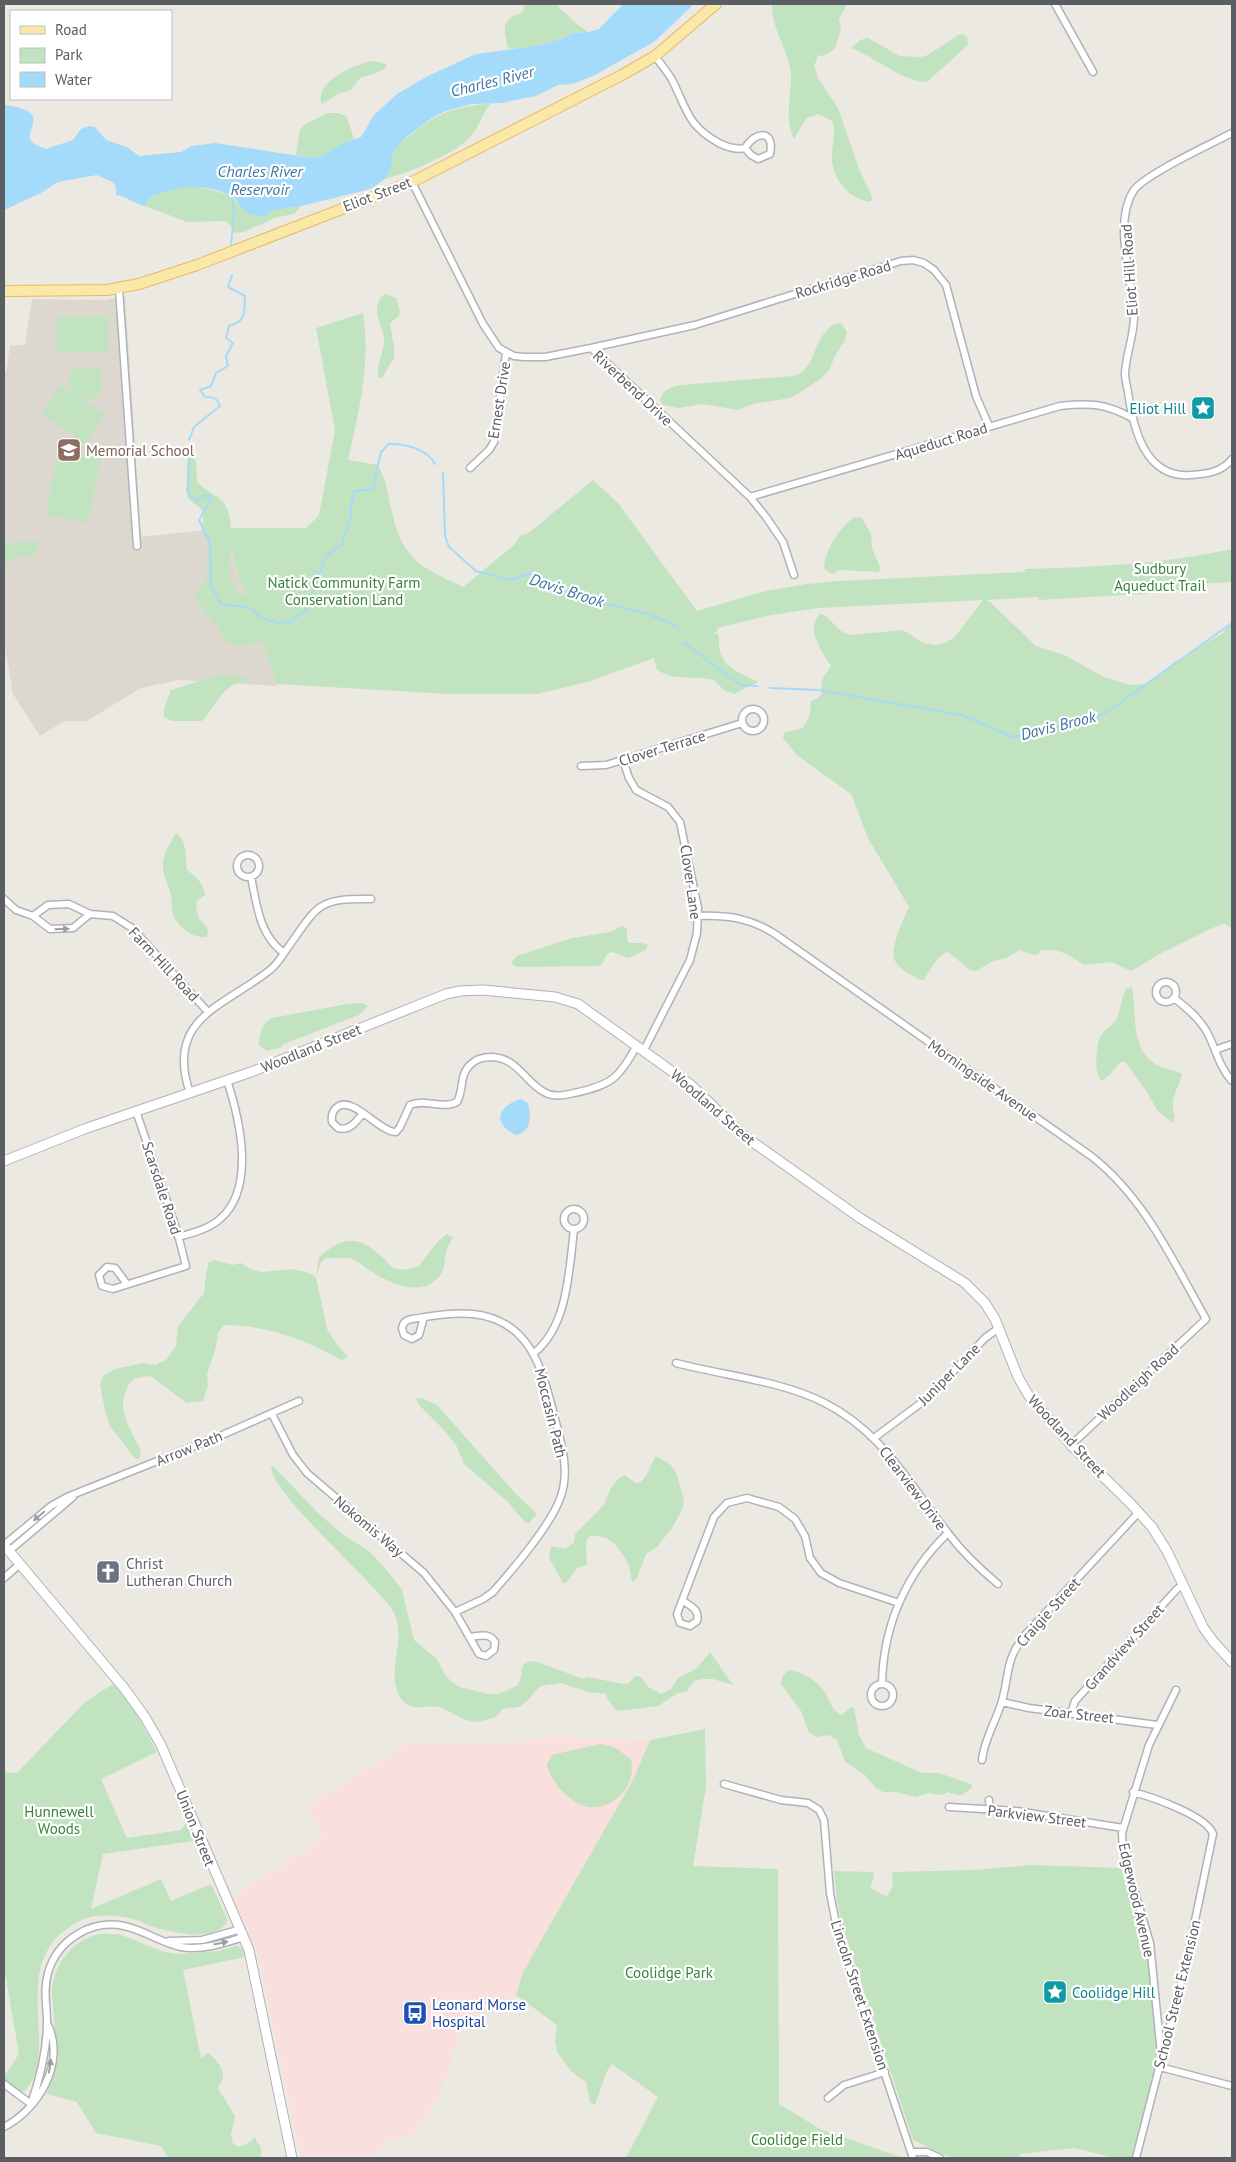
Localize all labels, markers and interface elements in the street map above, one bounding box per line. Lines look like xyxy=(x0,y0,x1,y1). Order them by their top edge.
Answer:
legend xyxy=(10,10,172,100)
text: Road xyxy=(55,20,87,39)
text: Park xyxy=(55,45,83,64)
water label: Charles River xyxy=(448,61,537,101)
text: Water xyxy=(55,70,92,89)
water label: Charles River Reservoir xyxy=(217,161,304,199)
street label: Eliot Street xyxy=(340,172,414,216)
street label: Eliot Hill Road xyxy=(1116,223,1142,317)
street label: Rockridge Road xyxy=(793,255,893,303)
street label: Riverbend Drive xyxy=(589,346,677,430)
street label: Ernest Drive xyxy=(484,360,514,440)
place icon: Eliot Hill xyxy=(1190,395,1216,421)
place label: Eliot Hill xyxy=(1130,399,1187,418)
street label: Aqueduct Road xyxy=(892,418,990,464)
school or university icon: Memorial School xyxy=(56,437,82,463)
place label: Memorial School xyxy=(86,441,195,460)
park label: Sudbury Aqueduct Trail xyxy=(1114,559,1206,595)
water label: Davis Brook xyxy=(527,569,607,612)
park label: Natick Community Farm Conservation Land xyxy=(268,573,420,609)
water label: Davis Brook xyxy=(1018,706,1099,744)
street label: Clover Terrace xyxy=(616,726,708,770)
street label: Clover Lane xyxy=(676,843,706,921)
street label: Farm Hill Road xyxy=(125,923,203,1005)
one-way arrow xyxy=(54,925,70,933)
street label: Woodland Street xyxy=(258,1019,364,1077)
street label: Morningside Avenue xyxy=(924,1035,1042,1125)
street label: Woodland Street xyxy=(667,1065,759,1149)
street label: Scarsdale Road xyxy=(138,1139,186,1237)
street label: Juniper Lane xyxy=(913,1339,984,1410)
street label: Woodleigh Road xyxy=(1093,1340,1183,1424)
street label: Moccasin Path xyxy=(531,1366,571,1460)
street label: Woodland Street xyxy=(1024,1391,1110,1481)
street label: Arrow Path xyxy=(153,1426,225,1470)
street label: Clearview Drive xyxy=(875,1442,951,1534)
street label: Nokomis Way xyxy=(330,1491,408,1561)
one-way arrow xyxy=(34,1510,46,1522)
place label: Christ Lutheran Church xyxy=(126,1554,232,1590)
church icon: Christ Lutheran Church xyxy=(95,1559,121,1585)
street label: Craigie Street xyxy=(1012,1573,1084,1651)
street label: Grandview Street xyxy=(1080,1600,1168,1694)
street label: Zoar Street xyxy=(1043,1701,1115,1727)
street label: Union Street xyxy=(172,1787,220,1869)
street label: Parkview Street xyxy=(987,1801,1087,1831)
park label: Hunnewell Woods xyxy=(24,1802,94,1838)
street label: Edgewood Avenue xyxy=(1115,1841,1159,1959)
street label: Lincoln Street Extension xyxy=(827,1918,893,2072)
street label: School Street Extension xyxy=(1149,1918,1205,2070)
one-way arrow xyxy=(214,1939,229,1947)
park label: Coolidge Park xyxy=(625,1963,714,1982)
place icon: Coolidge Hill xyxy=(1042,1979,1068,2005)
place label: Coolidge Hill xyxy=(1072,1983,1156,2002)
place label: Leonard Morse Hospital xyxy=(432,1995,526,2031)
bus stop icon: Leonard Morse Hospital xyxy=(402,2000,428,2026)
one-way arrow xyxy=(47,2058,55,2074)
park label: Coolidge Field xyxy=(751,2130,843,2149)

